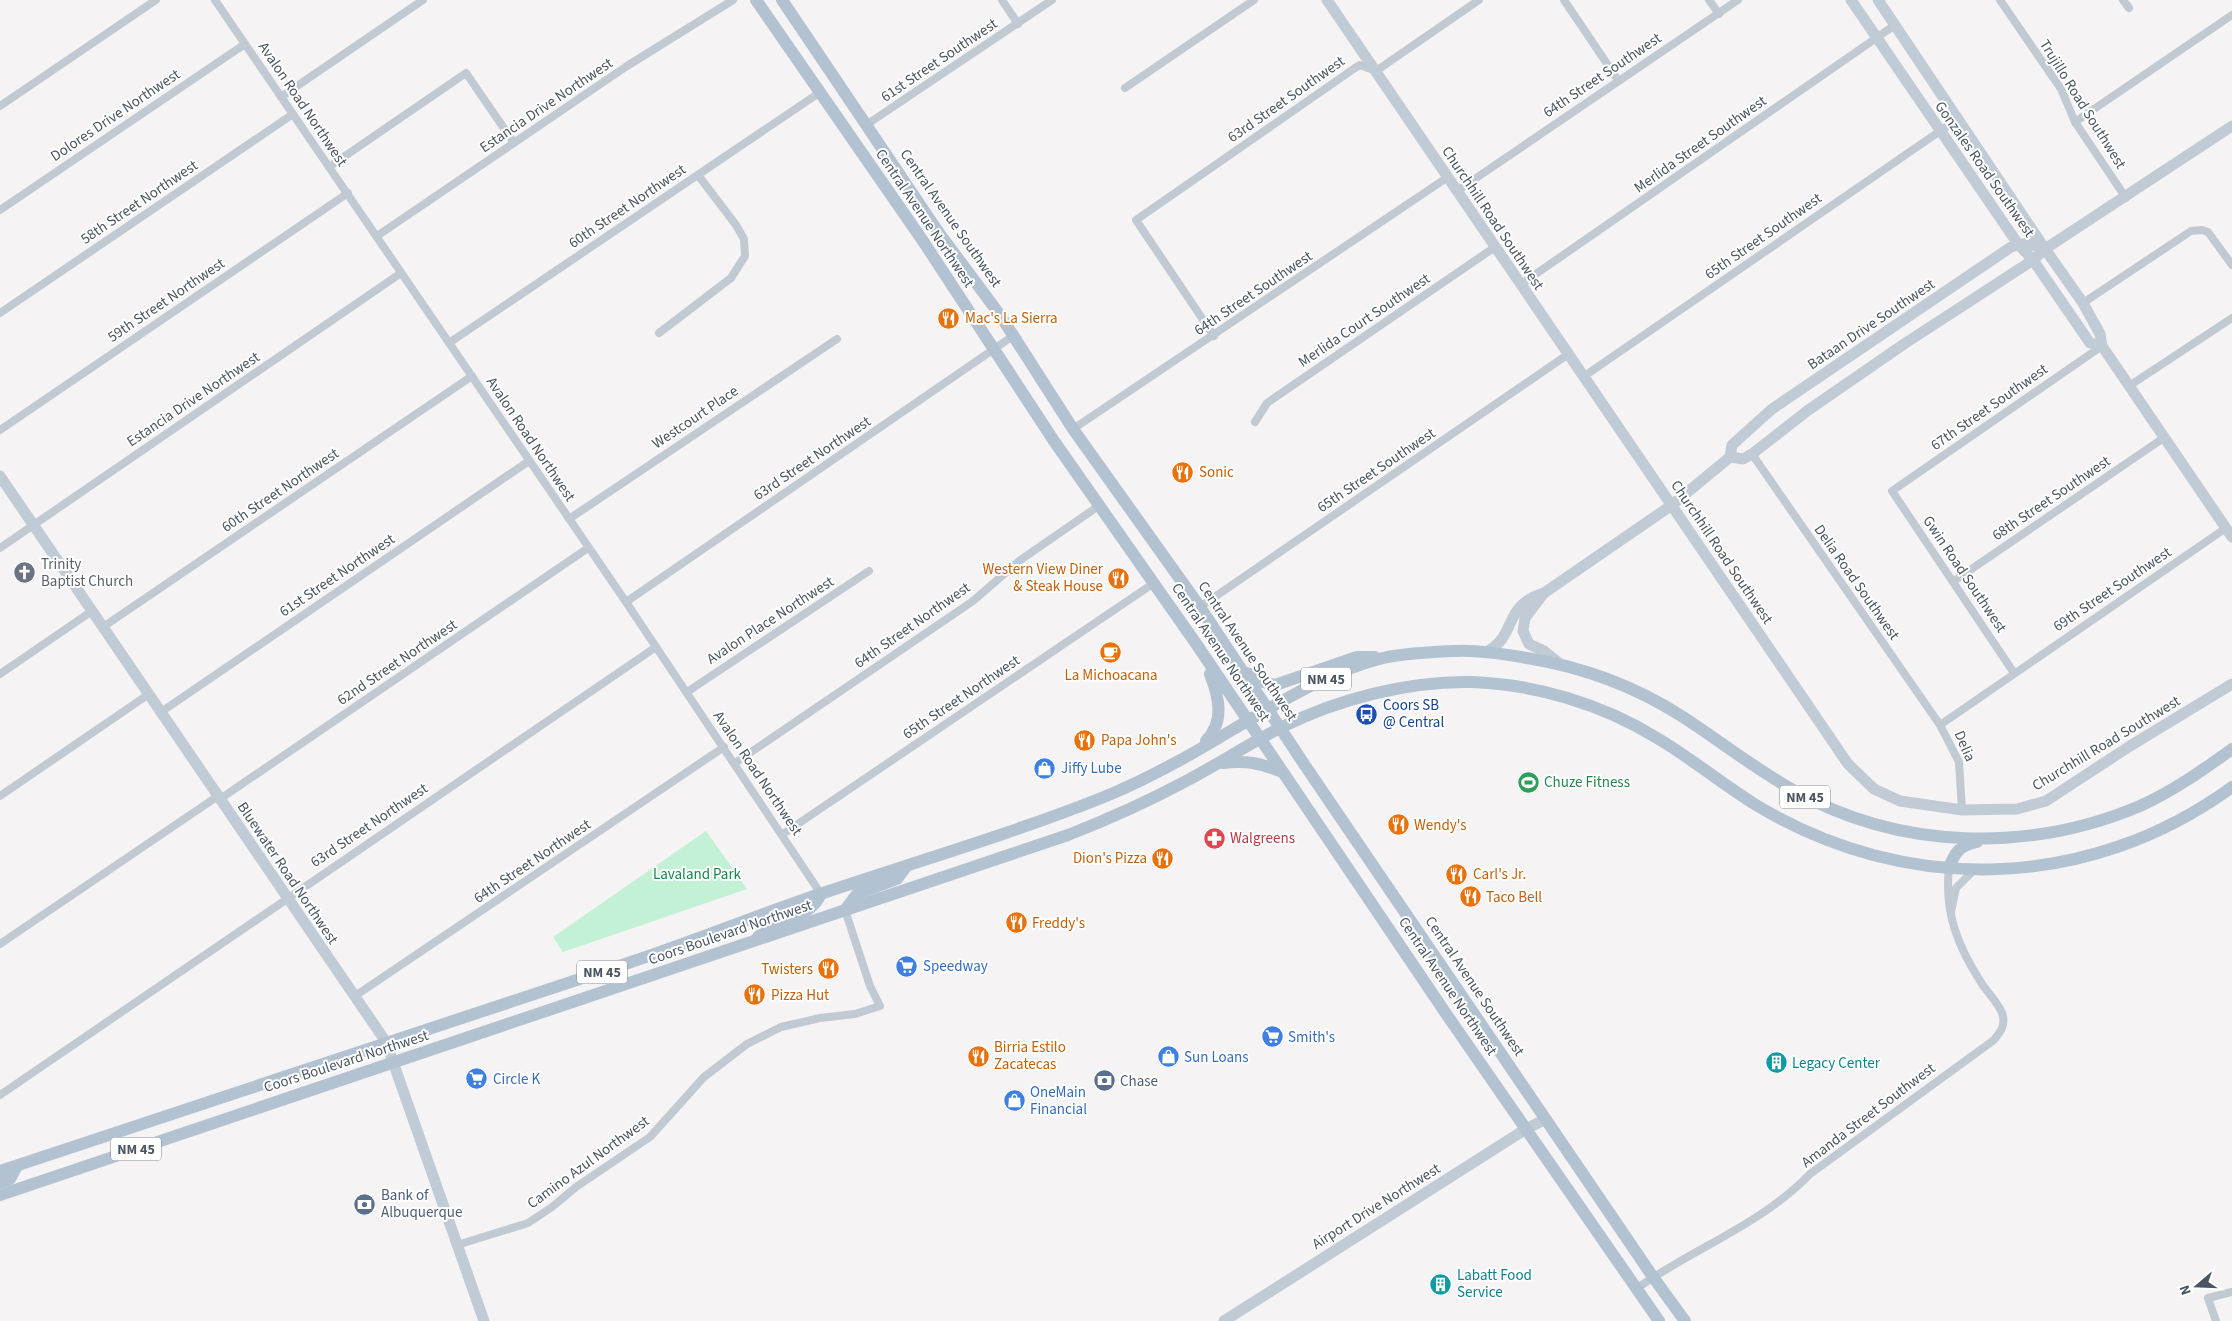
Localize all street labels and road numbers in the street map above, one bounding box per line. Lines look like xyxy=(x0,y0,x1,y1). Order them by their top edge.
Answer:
street label: 61st Street Southwest xyxy=(877,14,1002,107)
street label: 64th Street Southwest xyxy=(1539,28,1666,123)
street label: Trujillo Road Southwest xyxy=(2034,36,2131,173)
street label: Avalon Road Northwest xyxy=(253,38,352,171)
street label: 63rd Street Southwest xyxy=(1223,51,1349,148)
street label: Estancia Drive Northwest xyxy=(476,53,617,158)
street label: Dolores Drive Northwest xyxy=(46,64,184,167)
street label: Merlida Street Southwest xyxy=(1630,91,1771,198)
street label: Gonzales Road Southwest xyxy=(1930,97,2040,242)
street label: Churchhill Road Southwest xyxy=(1437,142,1549,294)
street label: Central Avenue Northwest xyxy=(870,145,979,292)
street label: Central Avenue Southwest xyxy=(895,145,1006,292)
street label: 58th Street Northwest xyxy=(77,155,202,249)
street label: 60th Street Northwest xyxy=(565,159,690,253)
street label: 65th Street Southwest xyxy=(1701,188,1826,285)
street label: 64th Street Southwest xyxy=(1190,246,1317,341)
street label: 59th Street Northwest xyxy=(104,253,229,347)
street label: Merlida Court Southwest xyxy=(1294,268,1434,372)
street label: Bataan Drive Southwest xyxy=(1803,274,1939,375)
street label: Estancia Drive Northwest xyxy=(123,347,264,452)
street label: 67th Street Southwest xyxy=(1927,359,2052,456)
street label: Avalon Road Northwest xyxy=(481,373,580,506)
street label: Westcourt Place xyxy=(648,381,743,454)
street label: 63rd Street Northwest xyxy=(749,411,875,506)
street label: 65th Street Southwest xyxy=(1313,423,1440,518)
street label: 60th Street Northwest xyxy=(218,443,343,537)
street label: 68th Street Southwest xyxy=(1988,451,2115,546)
street label: Churchhill Road Southwest xyxy=(1666,476,1778,628)
street label: Gwin Road Southwest xyxy=(1918,512,2012,637)
street label: Delia Road Southwest xyxy=(1809,520,1904,644)
street label: 61st Street Northwest xyxy=(275,529,399,622)
street label: 69th Street Southwest xyxy=(2049,542,2176,637)
street label: Avalon Place Northwest xyxy=(703,571,838,669)
street label: 64th Street Northwest xyxy=(850,577,975,673)
street label: Central Avenue Southwest xyxy=(1193,577,1302,725)
street label: Central Avenue Northwest xyxy=(1166,579,1275,726)
street label: 62nd Street Northwest xyxy=(333,614,461,710)
street label: 65th Street Northwest xyxy=(899,650,1024,744)
road number: NM 45 xyxy=(1301,668,1351,691)
street label: Churchhill Road Southwest xyxy=(2028,691,2184,796)
street label: Avalon Road Northwest xyxy=(708,707,807,840)
street label: Delia xyxy=(1949,727,1980,765)
street label: 63rd Street Northwest xyxy=(306,778,432,873)
road number: NM 45 xyxy=(1780,786,1830,809)
street label: Bluewater Road Northwest xyxy=(232,798,343,949)
street label: 64th Street Northwest xyxy=(470,814,595,908)
street label: Coors Boulevard Northwest xyxy=(645,895,815,970)
street label: Central Avenue Southwest xyxy=(1420,912,1529,1060)
street label: Central Avenue Northwest xyxy=(1393,913,1502,1060)
road number: NM 45 xyxy=(577,960,627,984)
street label: Coors Boulevard Northwest xyxy=(261,1025,431,1098)
street label: Amanda Street Southwest xyxy=(1797,1058,1940,1173)
street label: Camino Azul Northwest xyxy=(523,1111,654,1214)
road number: NM 45 xyxy=(111,1138,161,1160)
street label: Airport Drive Northwest xyxy=(1308,1158,1444,1254)

